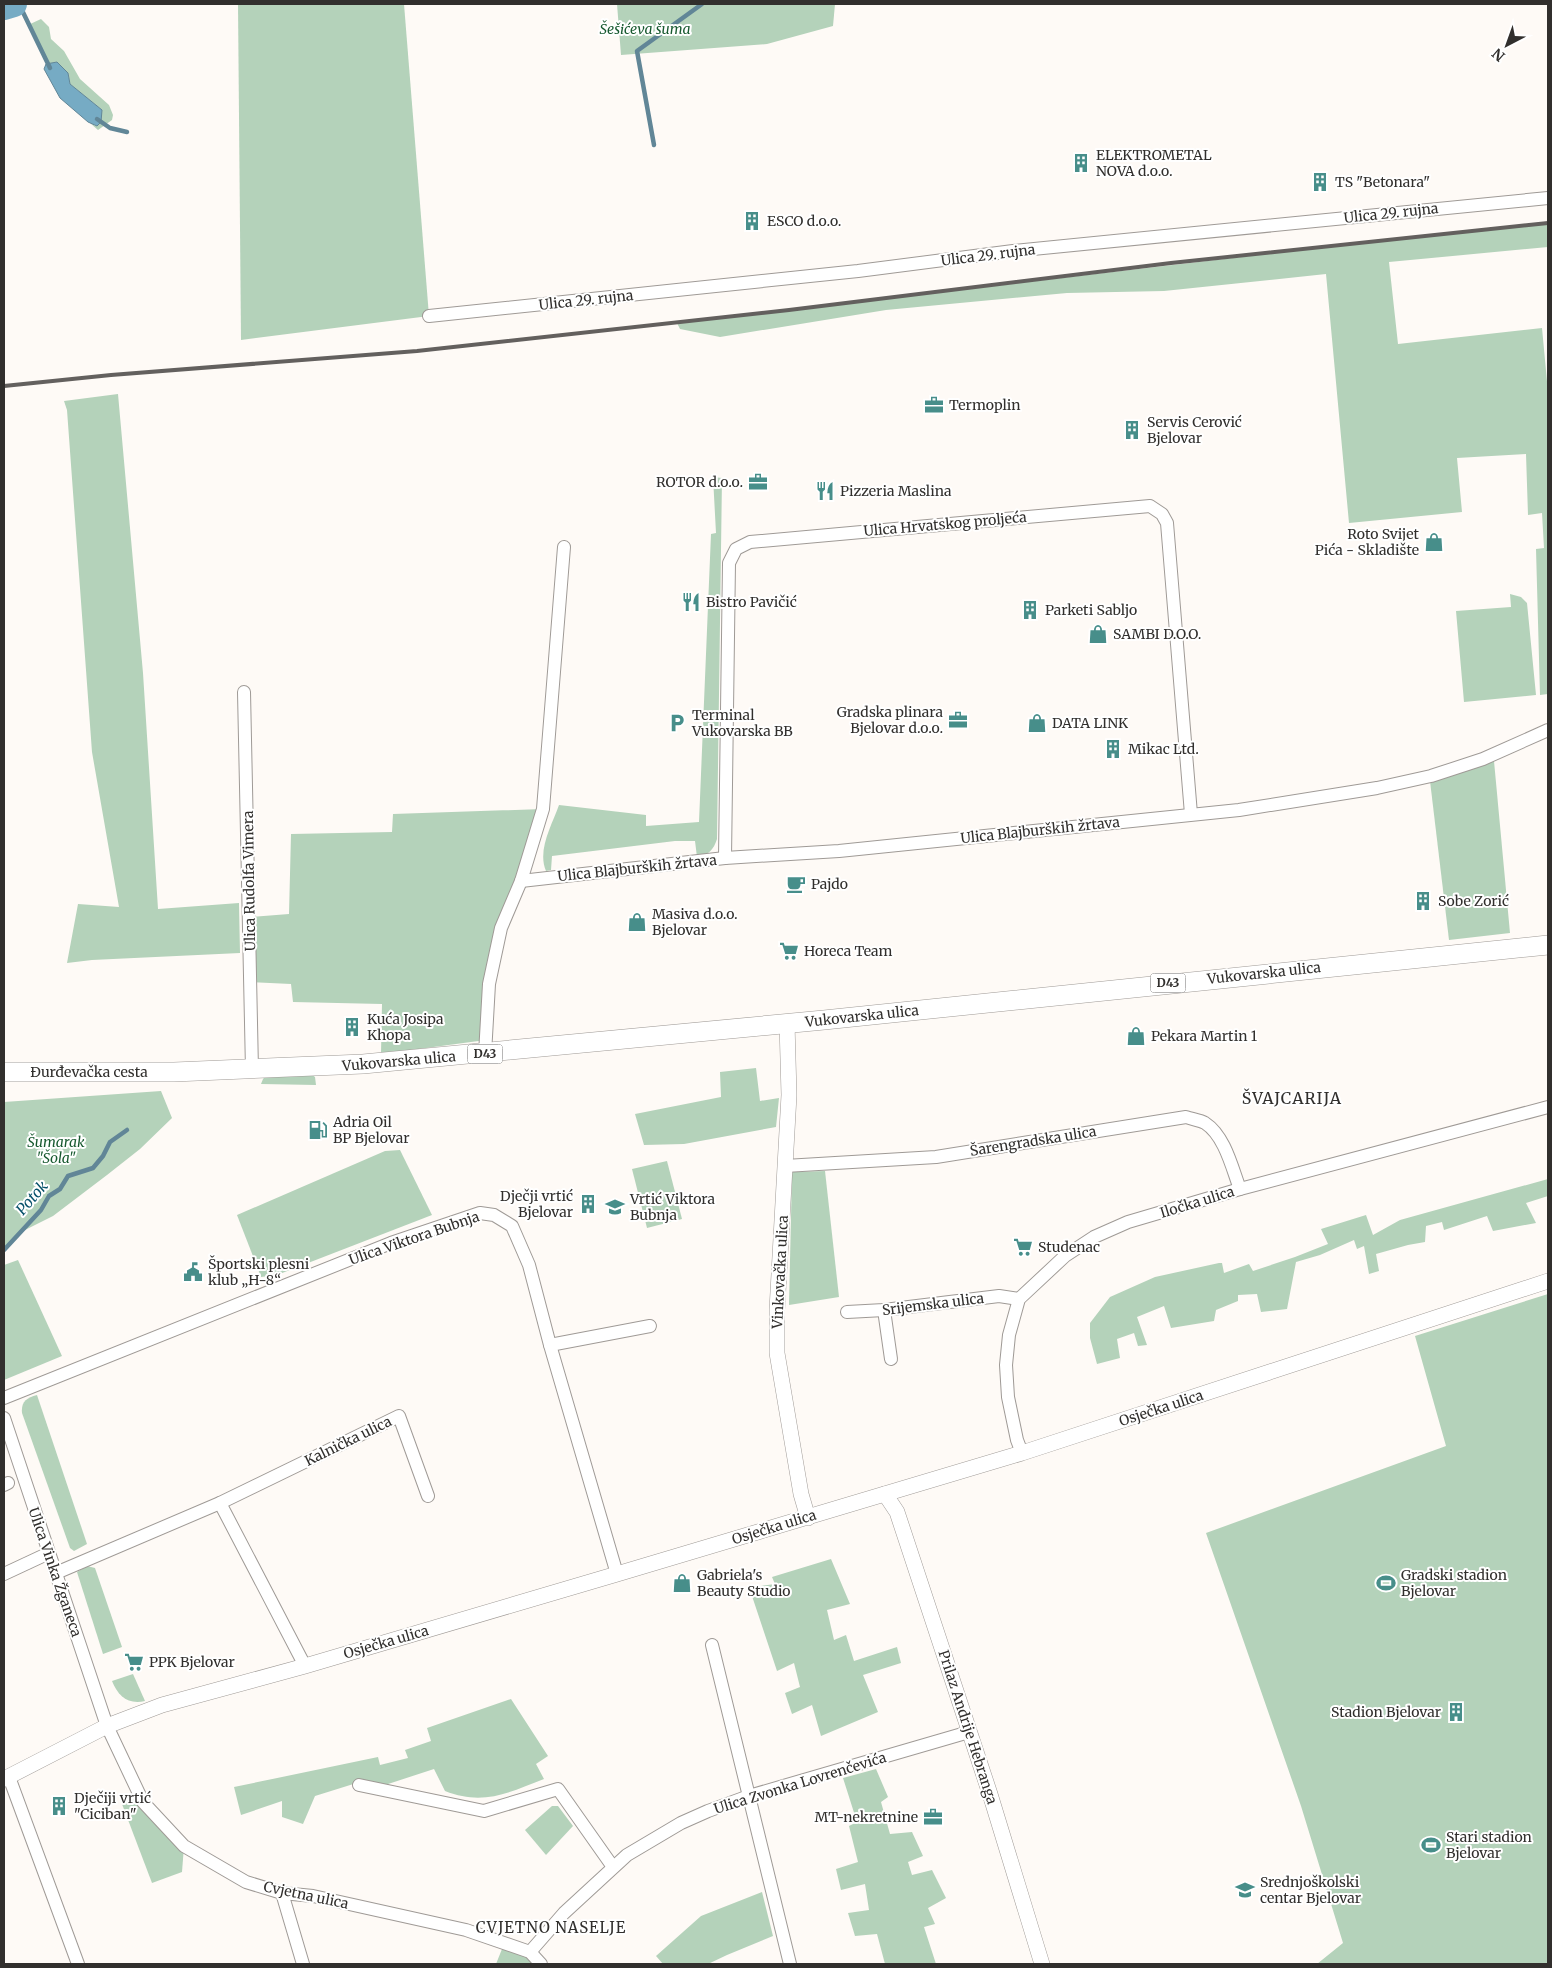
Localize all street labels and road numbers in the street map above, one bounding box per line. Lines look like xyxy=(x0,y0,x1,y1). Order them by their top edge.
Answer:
street label: Ulica 29. rujna xyxy=(1343,199,1440,227)
street label: Ulica 29. rujna xyxy=(940,240,1037,270)
street label: Ulica 29. rujna xyxy=(538,286,635,314)
street label: Ulica Hrvatskog proljeća xyxy=(863,508,1028,540)
street label: Ulica Rudolfa Vimera xyxy=(239,810,259,952)
street label: Ulica Blajburških žrtava xyxy=(959,813,1121,847)
street label: Ulica Blajburških žrtava xyxy=(556,851,718,885)
street label: Vukovarska ulica xyxy=(1205,958,1322,988)
road number: D43 xyxy=(1150,974,1186,992)
street label: Vukovarska ulica xyxy=(803,1001,920,1031)
road number: D43 xyxy=(468,1044,502,1064)
street label: Vukovarska ulica xyxy=(340,1047,457,1075)
street label: Đurđevačka cesta xyxy=(30,1063,148,1081)
street label: Šarengradska ulica xyxy=(969,1122,1098,1160)
street label: Iločka ulica xyxy=(1158,1182,1237,1222)
street label: Ulica Viktora Bubnja xyxy=(346,1207,482,1269)
street label: Vinkovačka ulica xyxy=(768,1214,792,1330)
street label: Srijemska ulica xyxy=(881,1289,985,1319)
street label: Osječka ulica xyxy=(1117,1386,1206,1430)
street label: Kalnička ulica xyxy=(302,1412,395,1470)
street label: Ulica Vinka Žganeca xyxy=(24,1505,86,1640)
street label: Osječka ulica xyxy=(730,1505,819,1548)
street label: Osječka ulica xyxy=(341,1621,431,1663)
street label: Prilaz Andrije Hebranga xyxy=(935,1648,1002,1807)
street label: Ulica Zvonka Lovrenčevića xyxy=(712,1748,889,1818)
street label: Cvjetna ulica xyxy=(262,1877,351,1913)

